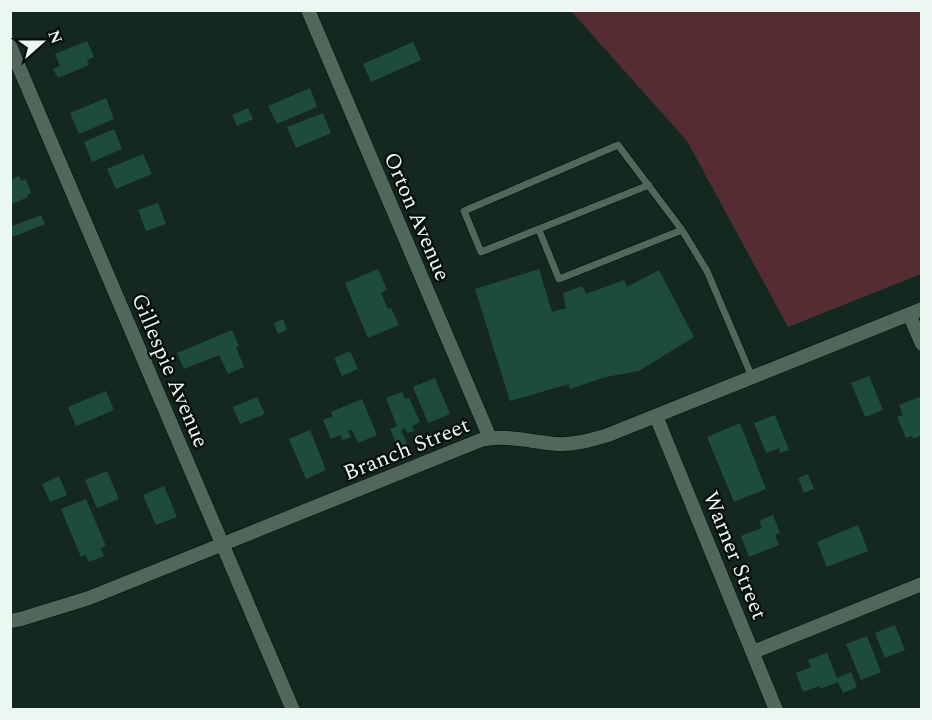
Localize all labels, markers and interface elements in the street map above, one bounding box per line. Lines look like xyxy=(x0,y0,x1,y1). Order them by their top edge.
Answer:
north arrow xyxy=(12,12,72,72)
text: N xyxy=(42,27,69,47)
street label: Orton Avenue xyxy=(375,147,459,286)
street label: Gillespie Avenue xyxy=(122,288,217,453)
street label: Branch Street xyxy=(338,409,475,490)
street label: Warner Street xyxy=(694,486,775,625)

